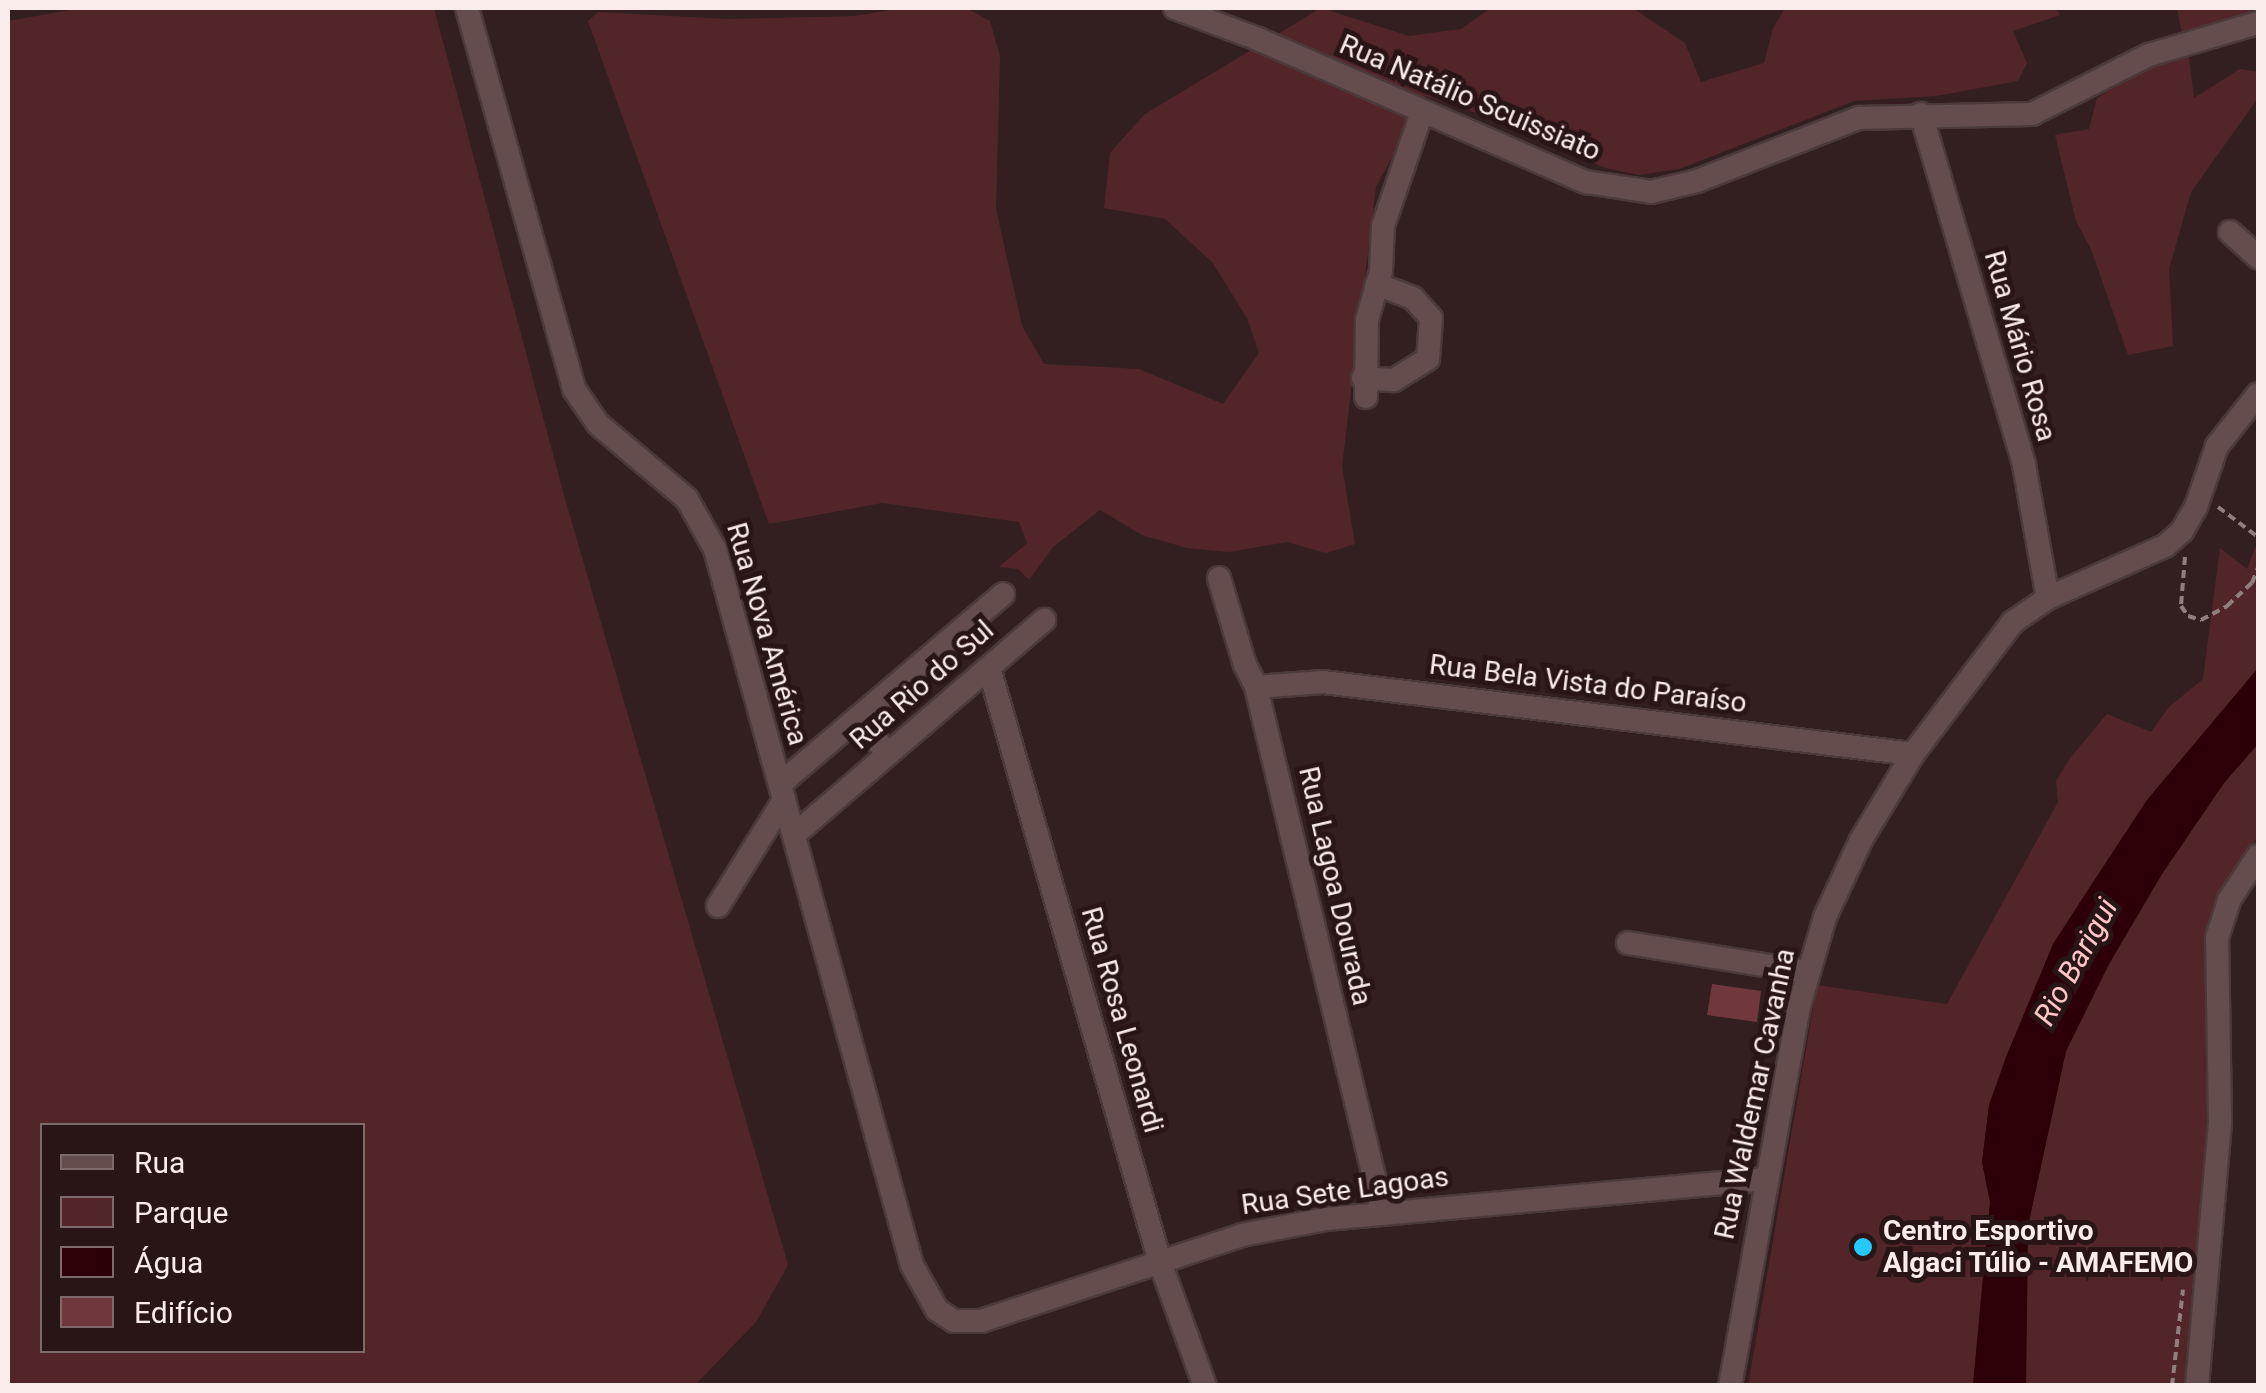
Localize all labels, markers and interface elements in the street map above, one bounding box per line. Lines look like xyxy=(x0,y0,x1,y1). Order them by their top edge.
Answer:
street label: Rua Natálio Scuissiato xyxy=(1334,28,1606,168)
street label: Rua Mário Rosa xyxy=(1977,247,2063,445)
street label: Rua Nova América xyxy=(719,519,815,749)
street label: Rua Rio do Sul xyxy=(843,613,1001,757)
street label: Rua Bela Vista do Paraíso xyxy=(1427,648,1749,720)
street label: Rua Lagoa Dourada xyxy=(1291,763,1379,1009)
water label: Rio Barigui xyxy=(2026,892,2126,1032)
street label: Rua Rosa Leonardi xyxy=(1074,903,1170,1137)
street label: Rua Waldemar Cavanha xyxy=(1708,946,1802,1242)
legend xyxy=(40,1123,365,1353)
text: Rua xyxy=(134,1145,185,1180)
street label: Rua Sete Lagoas xyxy=(1239,1160,1451,1222)
text: Parque xyxy=(134,1195,228,1230)
place label: Centro Esportivo Algaci Túlio - AMAFEMO xyxy=(1883,1214,2194,1280)
marker: Centro Esportivo Algaci Túlio - AMAFEMO xyxy=(1852,1236,1874,1258)
text: Água xyxy=(134,1245,203,1280)
text: Edifício xyxy=(134,1295,233,1330)

